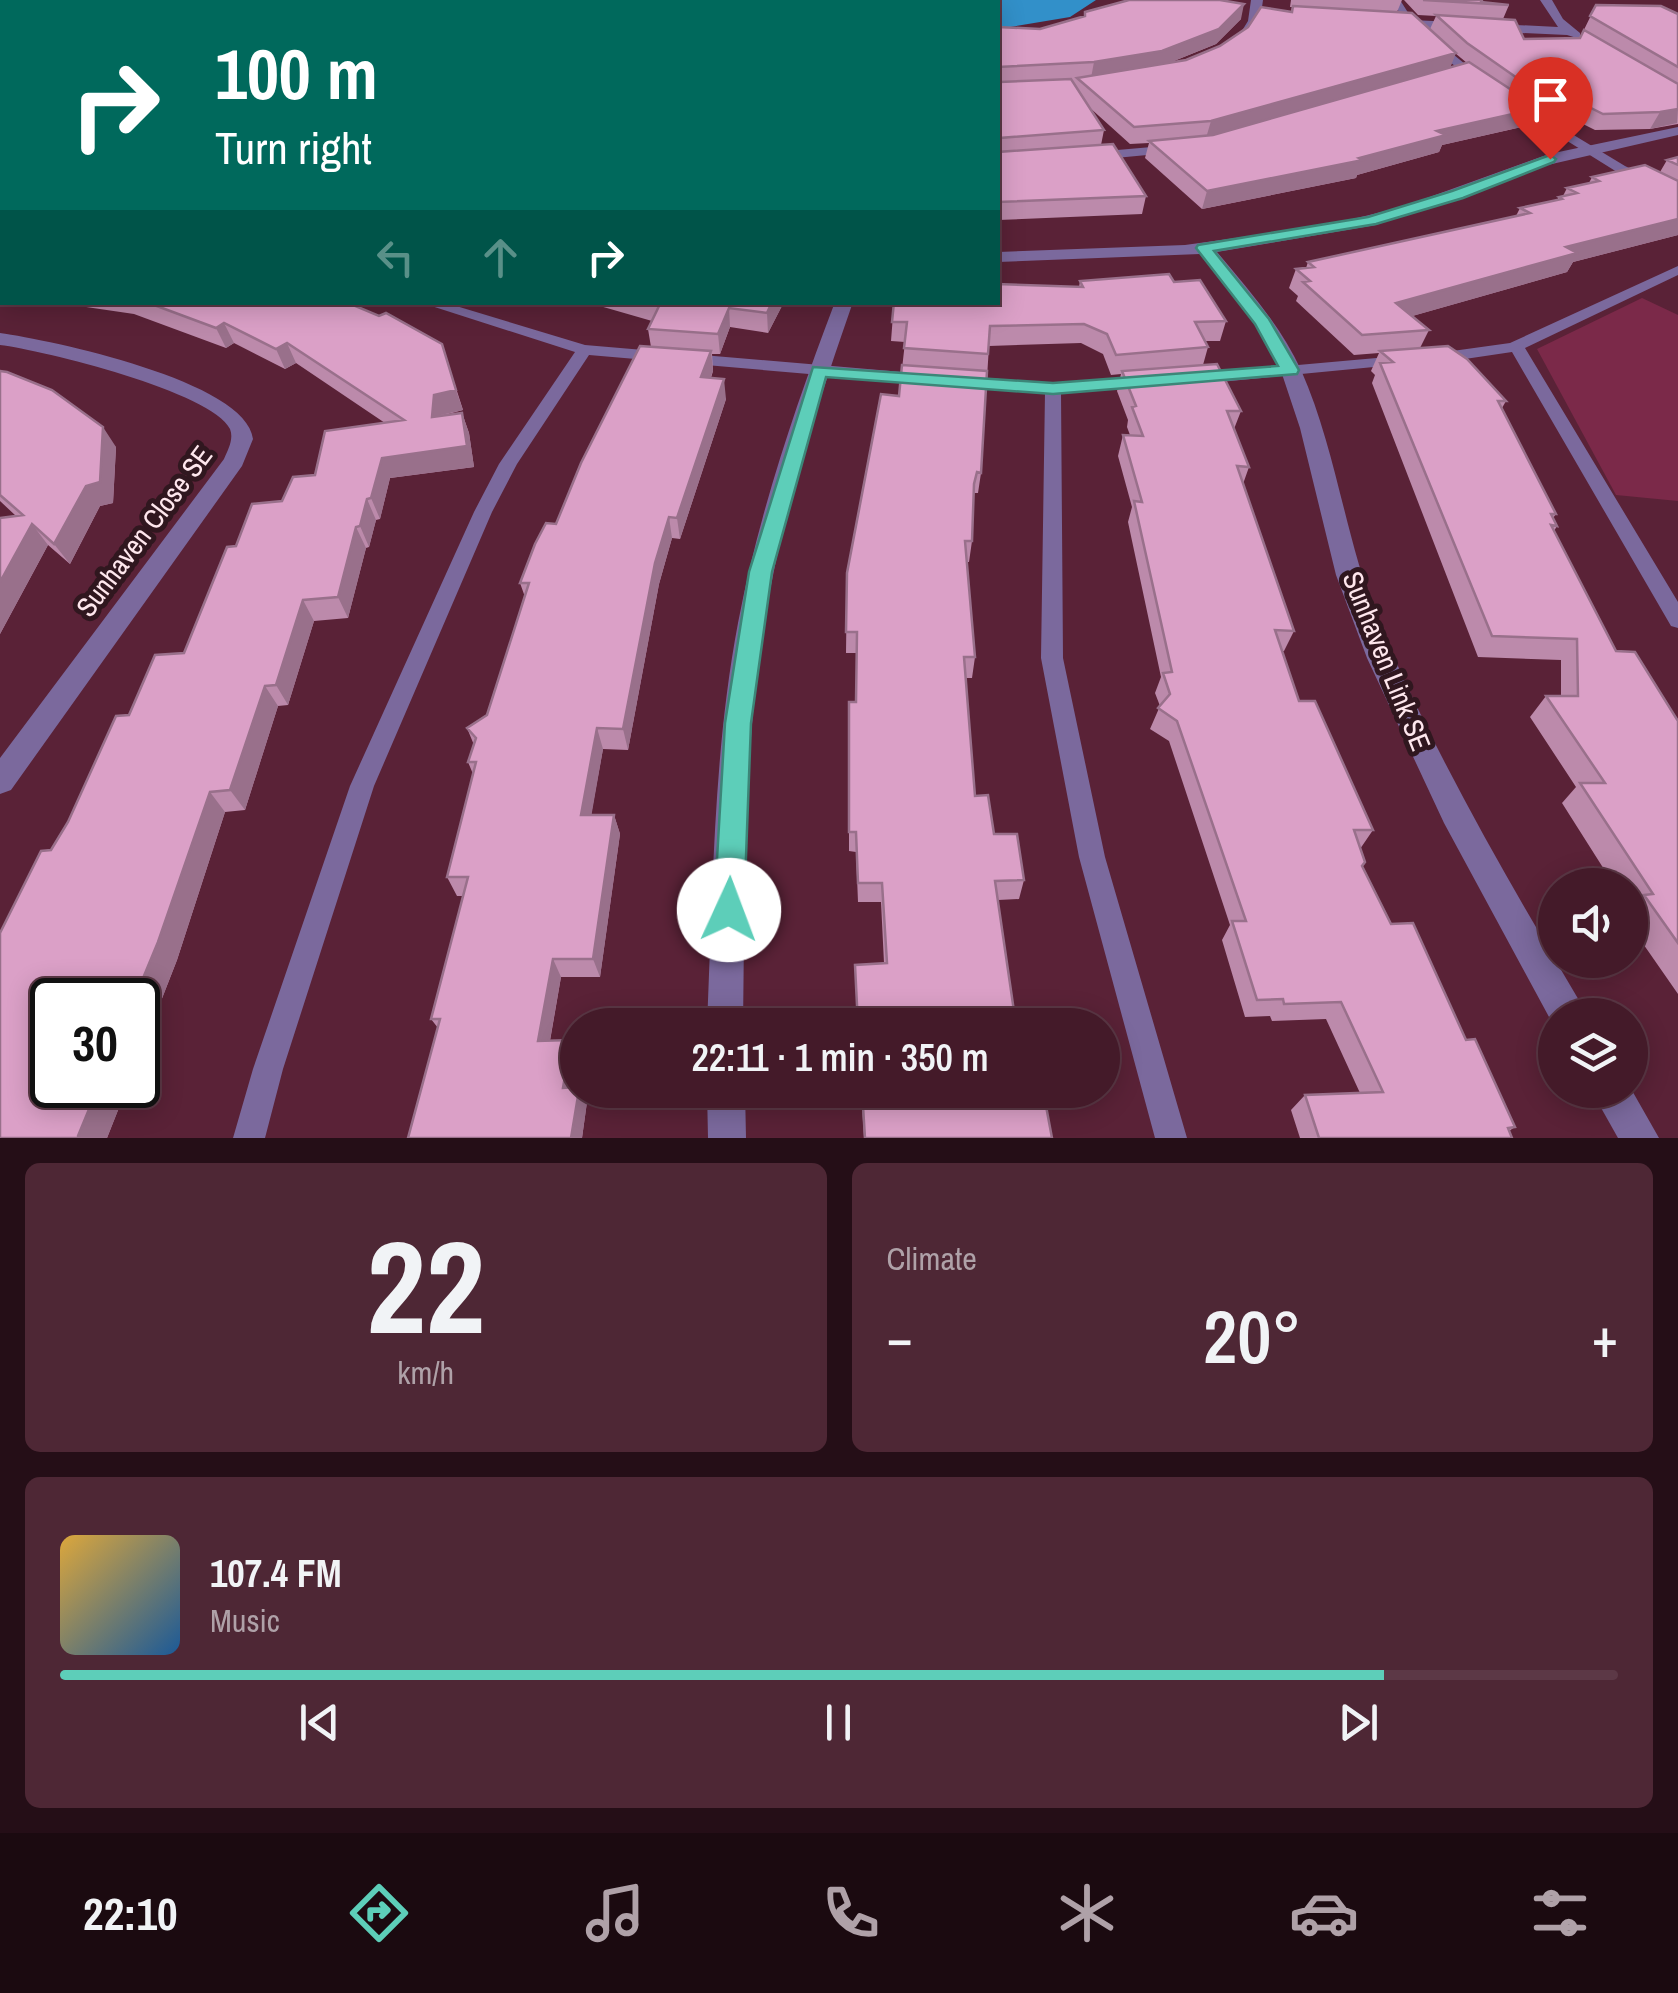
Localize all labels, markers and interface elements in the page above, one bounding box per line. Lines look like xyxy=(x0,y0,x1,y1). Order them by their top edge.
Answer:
text: 100 m xyxy=(215,27,378,121)
icon: right xyxy=(50,40,180,170)
pin xyxy=(1508,57,1593,160)
icon: arrive xyxy=(1523,72,1578,127)
text: Turn right xyxy=(215,117,372,178)
icon: left xyxy=(368,230,423,285)
icon: ahead xyxy=(473,230,528,285)
icon: right xyxy=(578,230,633,285)
street label: Sunhaven Close SE xyxy=(67,438,221,624)
street label: Sunhaven Link SE xyxy=(1334,566,1440,756)
position arrow xyxy=(677,858,781,962)
map controls xyxy=(1538,868,1648,1108)
button: sound xyxy=(1538,868,1648,978)
speed limit sign: 30 xyxy=(30,978,160,1108)
button: layers xyxy=(1538,998,1648,1108)
text: 22:11 · 1 min · 350 m xyxy=(691,1032,989,1083)
text: 22 xyxy=(366,1198,485,1374)
text: Climate xyxy=(887,1237,977,1280)
text: 20° xyxy=(1203,1285,1301,1386)
text: − xyxy=(887,1300,913,1374)
text: + xyxy=(1592,1300,1618,1374)
text: km/h xyxy=(397,1351,454,1394)
text: 107.4 FM xyxy=(210,1548,342,1599)
text: Music xyxy=(210,1599,280,1642)
icon: previous xyxy=(292,1695,347,1750)
icon: pause xyxy=(811,1695,866,1750)
icon: next xyxy=(1331,1695,1386,1750)
icon: directions xyxy=(344,1878,414,1948)
icon: music xyxy=(580,1878,650,1948)
icon: phone xyxy=(816,1878,886,1948)
icon: climate xyxy=(1052,1878,1122,1948)
icon: car xyxy=(1289,1878,1359,1948)
icon: filters xyxy=(1525,1878,1595,1948)
text: 22:10 xyxy=(83,1883,177,1944)

